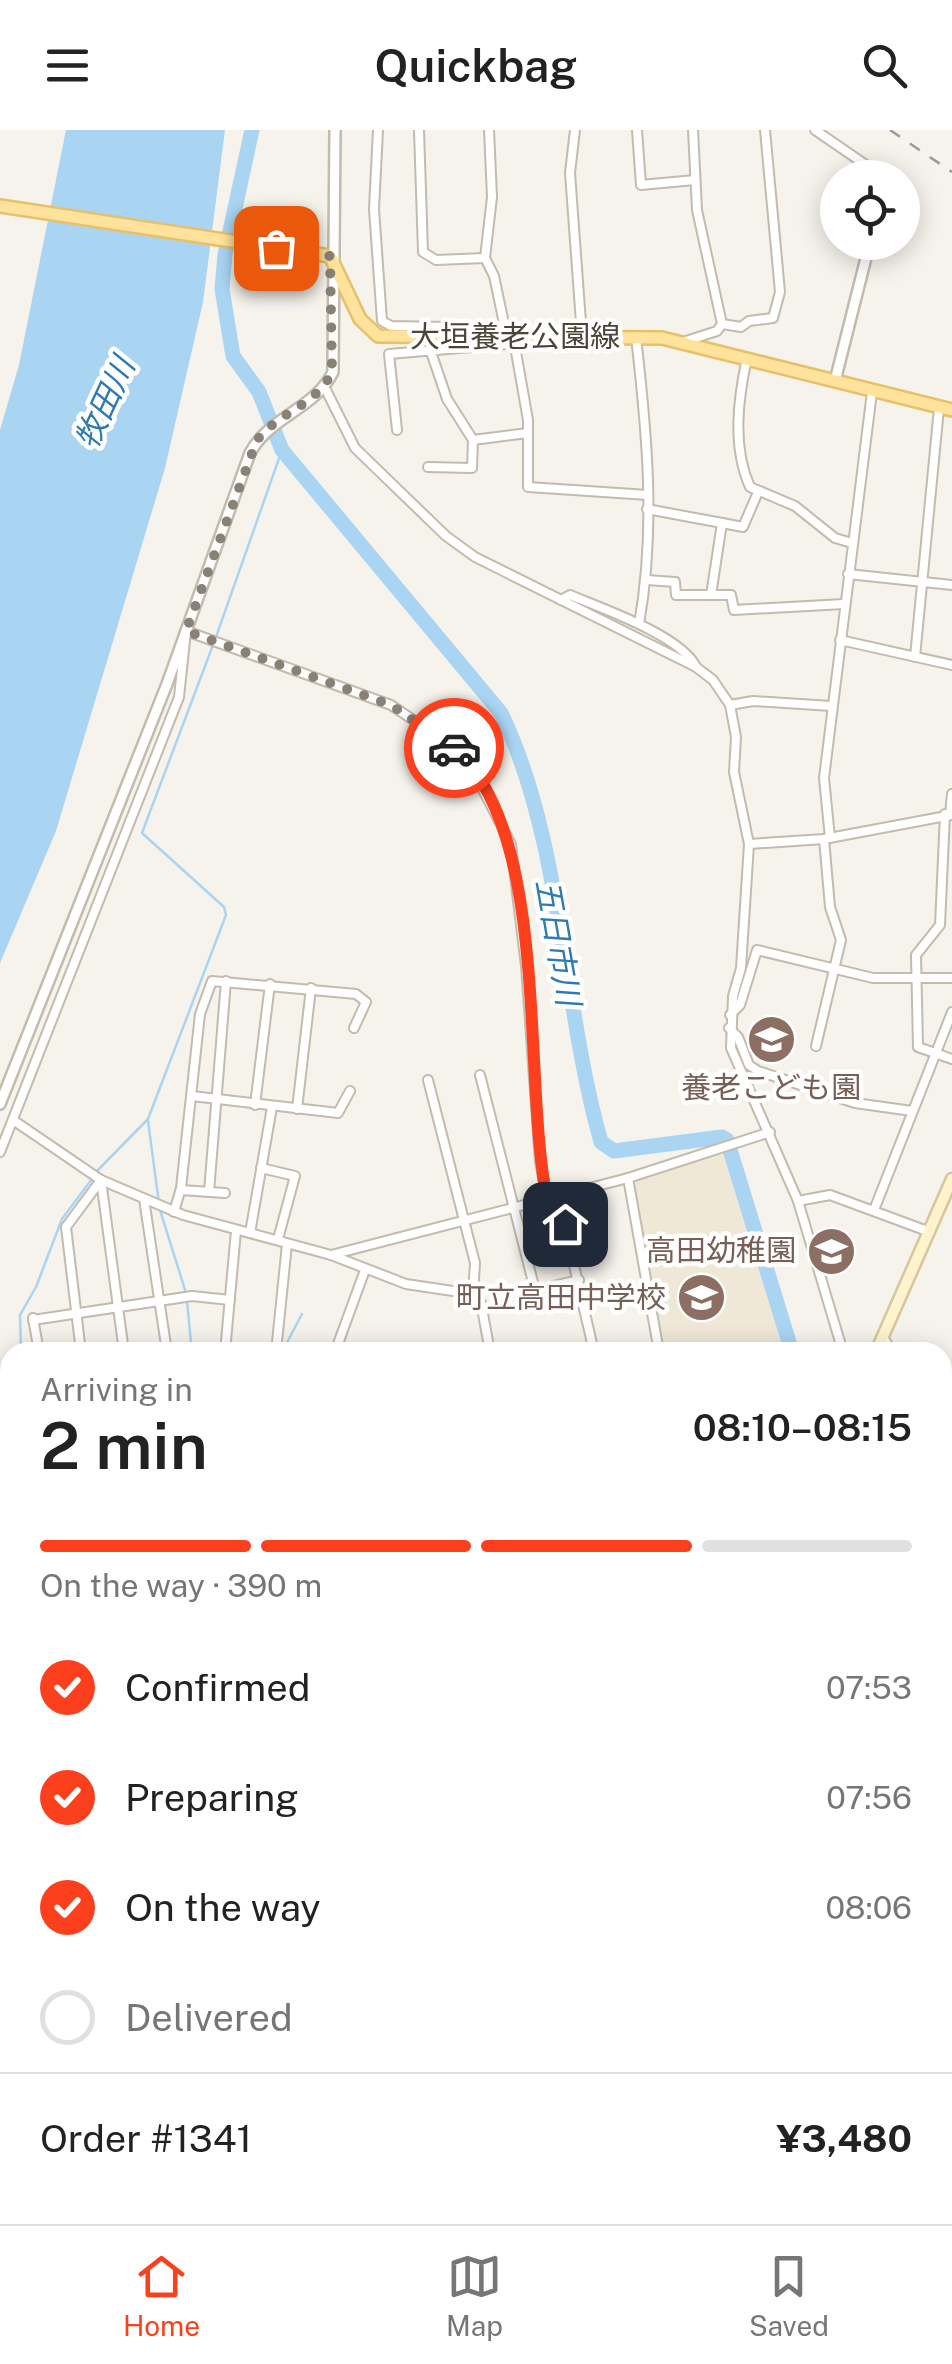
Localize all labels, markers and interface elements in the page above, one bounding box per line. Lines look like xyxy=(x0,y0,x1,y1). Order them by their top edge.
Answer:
icon: menu xyxy=(40,38,95,93)
icon: search xyxy=(857,38,912,93)
text: Quickbag xyxy=(375,39,577,92)
map controls xyxy=(820,160,920,260)
button: locate xyxy=(820,160,920,260)
pin xyxy=(234,206,319,291)
icon: bag xyxy=(249,221,304,276)
street label: 大垣養老公園線 xyxy=(410,318,620,354)
water label: 牧田川 xyxy=(67,349,143,454)
courier xyxy=(404,698,504,798)
icon: car xyxy=(427,721,482,776)
water label: 五日市川 xyxy=(529,876,588,1011)
school or university icon: 養老こども園 xyxy=(745,1013,797,1065)
place label: 養老こども園 xyxy=(681,1069,861,1105)
pin xyxy=(523,1182,608,1267)
icon: home xyxy=(538,1197,593,1252)
school or university icon: 高田幼稚園 xyxy=(805,1225,857,1277)
place label: 高田幼稚園 xyxy=(646,1232,796,1268)
school or university icon: 町立高田中学校 xyxy=(675,1272,727,1324)
place label: 町立高田中学校 xyxy=(456,1279,666,1315)
text: Arriving in xyxy=(40,1371,193,1408)
text: 08:10–08:15 xyxy=(693,1405,912,1450)
text: 2 min xyxy=(40,1407,208,1484)
text: On the way · 390 m xyxy=(40,1567,322,1604)
icon: check xyxy=(40,1660,95,1715)
text: Confirmed xyxy=(125,1665,310,1710)
text: 07:53 xyxy=(826,1669,912,1706)
icon: check xyxy=(40,1770,95,1825)
text: Preparing xyxy=(125,1775,299,1820)
text: 07:56 xyxy=(826,1779,912,1816)
icon: check xyxy=(40,1880,95,1935)
text: On the way xyxy=(125,1885,321,1930)
text: 08:06 xyxy=(825,1889,912,1926)
text: Delivered xyxy=(125,1995,293,2040)
text: Order #1341 xyxy=(40,2116,252,2161)
text: ¥3,480 xyxy=(776,2116,912,2161)
tab: Home xyxy=(123,2249,200,2342)
tab: Map xyxy=(446,2249,503,2342)
tab: Saved xyxy=(749,2249,829,2342)

